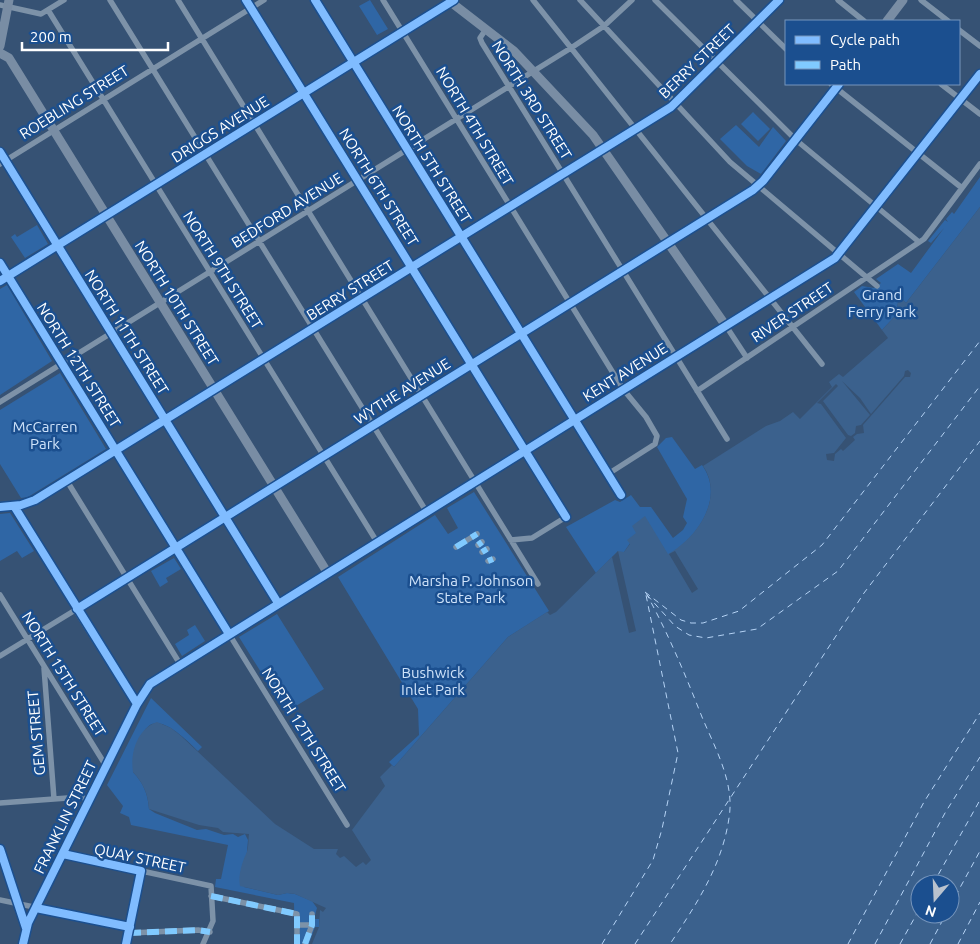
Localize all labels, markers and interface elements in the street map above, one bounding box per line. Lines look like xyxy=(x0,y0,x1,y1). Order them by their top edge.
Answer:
scale bar xyxy=(22,20,169,52)
street label: BERRY STREET xyxy=(655,20,739,102)
legend xyxy=(785,20,960,85)
text: 200 m xyxy=(30,28,72,45)
text: Cycle path xyxy=(830,31,900,48)
street label: NORTH 3RD STREET xyxy=(489,38,576,163)
text: Path xyxy=(830,56,861,73)
street label: ROEBLING STREET xyxy=(16,61,132,142)
street label: NORTH 4TH STREET xyxy=(433,64,517,189)
street label: DRIGGS AVENUE xyxy=(168,92,272,166)
street label: NORTH 5TH STREET xyxy=(389,102,475,226)
street label: NORTH 6TH STREET xyxy=(336,125,422,249)
street label: BEDFORD AVENUE xyxy=(228,169,346,251)
street label: NORTH 9TH STREET xyxy=(180,208,266,332)
street label: NORTH 10TH STREET xyxy=(132,238,223,369)
street label: BERRY STREET xyxy=(303,256,397,324)
street label: NORTH 11TH STREET xyxy=(82,267,173,398)
street label: RIVER STREET xyxy=(748,278,837,346)
park label: Grand Ferry Park xyxy=(848,286,917,320)
street label: NORTH 12TH STREET xyxy=(34,300,125,431)
street label: KENT AVENUE xyxy=(580,339,670,405)
street label: WYTHE AVENUE xyxy=(351,355,453,427)
park label: McCarren Park xyxy=(12,418,78,452)
park label: Marsha P. Johnson State Park xyxy=(409,572,533,606)
street label: NORTH 15TH STREET xyxy=(19,609,110,740)
park label: Bushwick Inlet Park xyxy=(401,664,465,698)
street label: NORTH 12TH STREET xyxy=(259,665,350,796)
street label: GEM STREET xyxy=(24,689,48,776)
street label: FRANKLIN STREET xyxy=(30,757,100,876)
street label: QUAY STREET xyxy=(93,840,188,876)
north arrow xyxy=(910,874,960,924)
text: N xyxy=(923,902,938,921)

